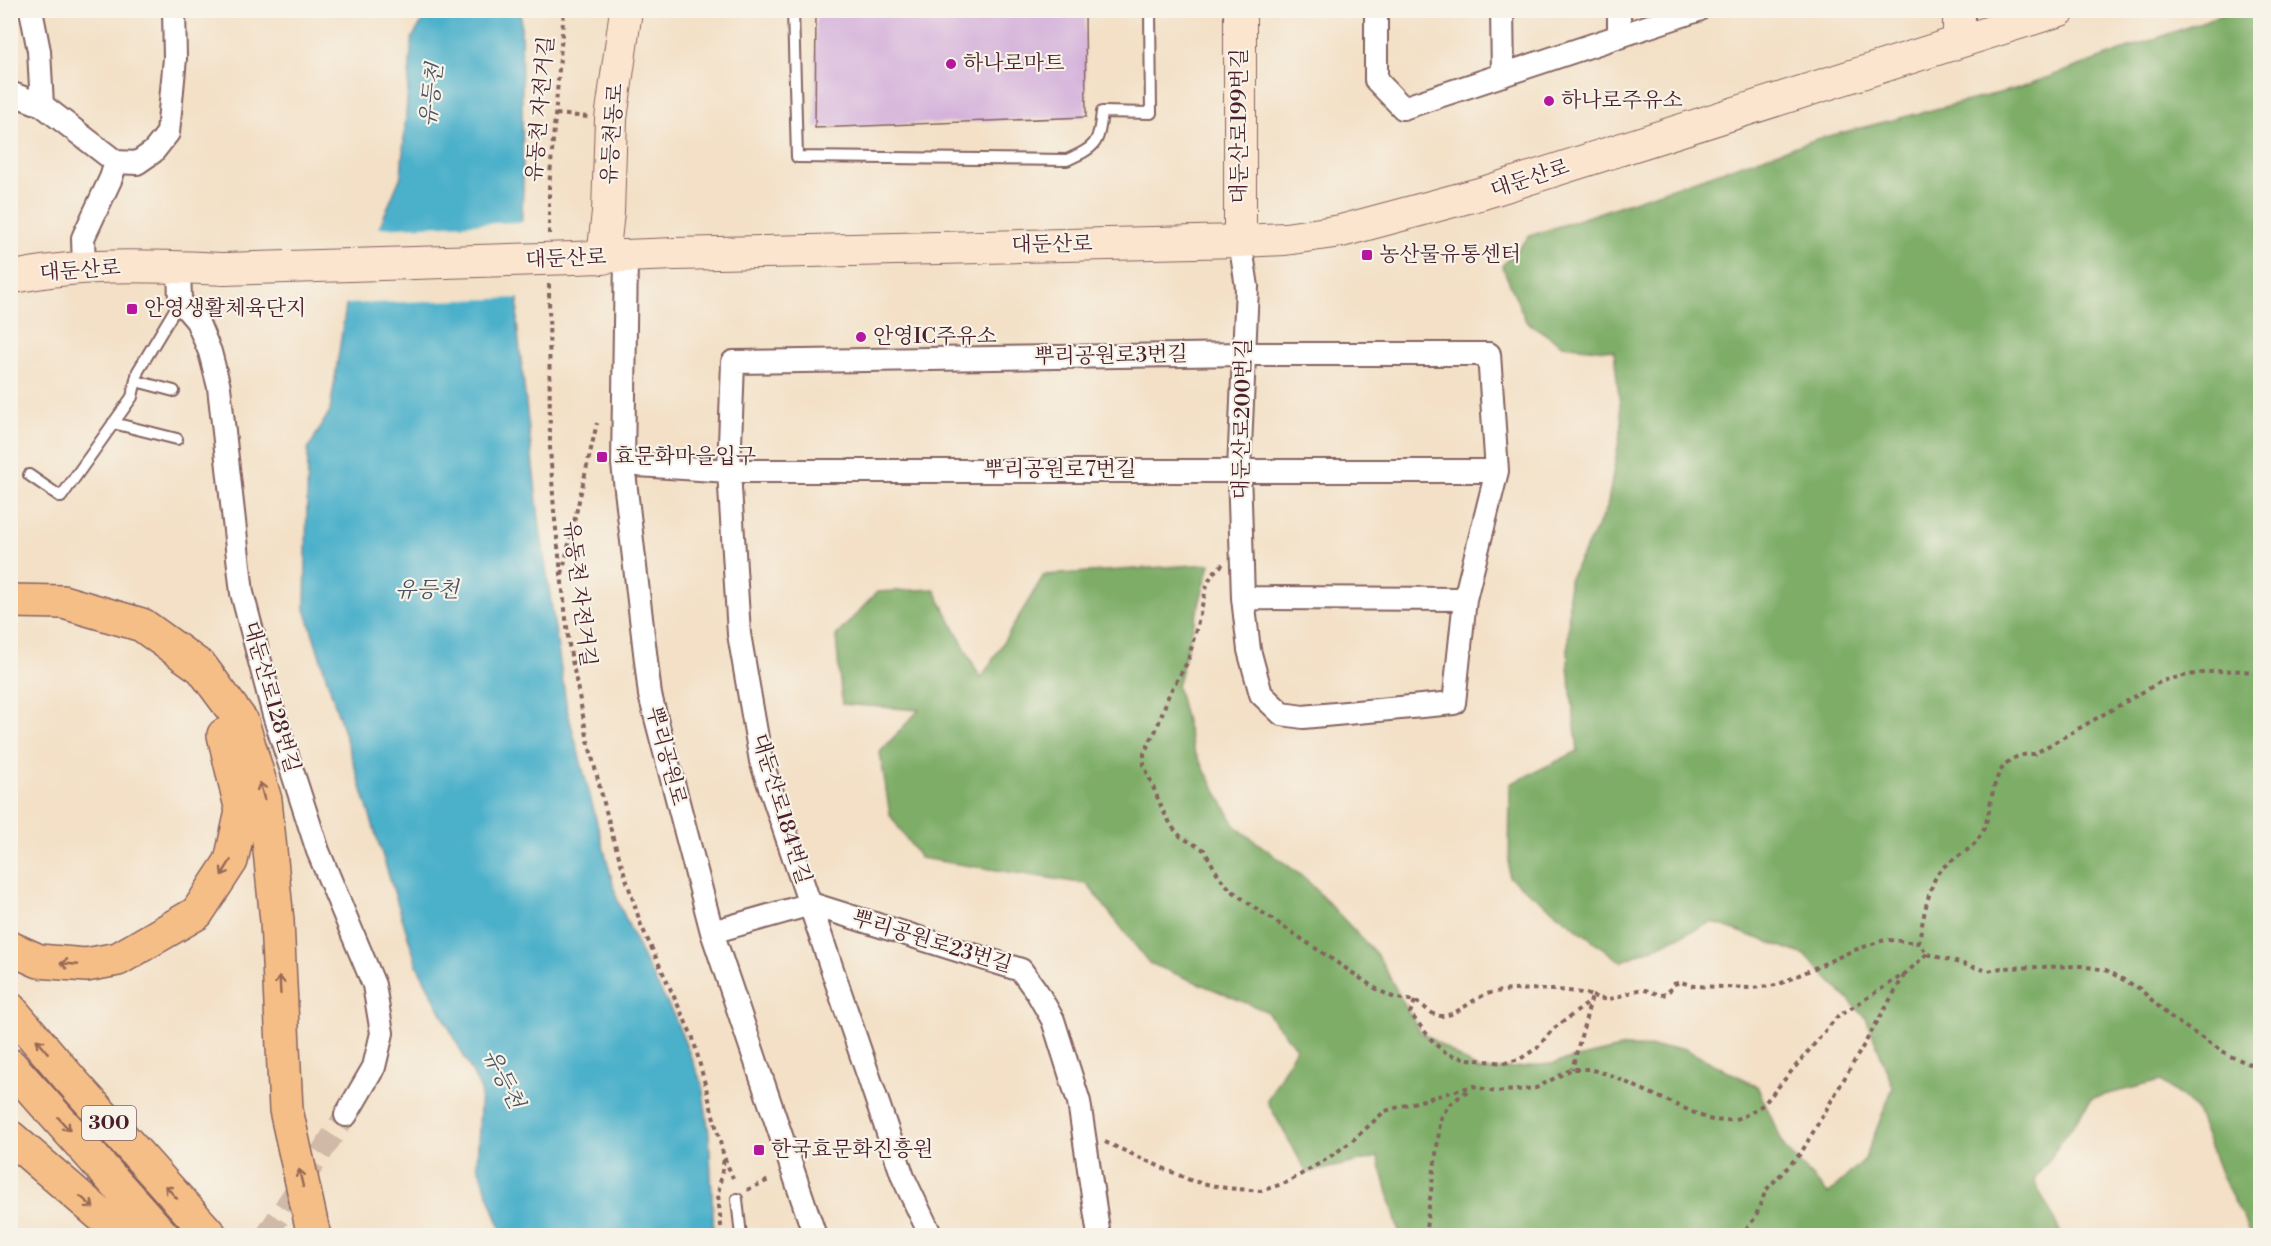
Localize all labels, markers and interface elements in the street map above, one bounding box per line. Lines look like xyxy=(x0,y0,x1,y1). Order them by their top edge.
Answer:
street label: 유동천 자전거길 xyxy=(522,35,560,183)
street label: 대둔산로199번길 xyxy=(1227,48,1253,204)
place label: 하나로마트 xyxy=(963,51,1064,77)
marker: 하나로마트 xyxy=(944,57,958,71)
water label: 유등천 xyxy=(415,60,449,128)
street label: 유등천동로 xyxy=(596,82,630,186)
place label: 하나로주유소 xyxy=(1561,88,1683,114)
marker: 하나로주유소 xyxy=(1542,94,1556,108)
street label: 대둔산로 xyxy=(1487,154,1573,204)
street label: 대둔산로 xyxy=(1011,231,1093,259)
place label: 농산물유통센터 xyxy=(1379,242,1521,268)
street label: 대둔산로 xyxy=(525,245,607,273)
marker: 농산물유통센터 xyxy=(1360,248,1374,262)
street label: 대둔산로 xyxy=(39,255,121,287)
place label: 안영생활체육단지 xyxy=(144,296,306,322)
marker: 안영생활체육단지 xyxy=(125,302,139,316)
place label: 안영IC주유소 xyxy=(873,324,997,350)
marker: 안영IC주유소 xyxy=(854,330,868,344)
street label: 대둔산로200번길 xyxy=(1229,338,1257,500)
street label: 뿌리공원로3번길 xyxy=(1034,342,1188,370)
place label: 효문화마을입구 xyxy=(614,444,756,470)
marker: 효문화마을입구 xyxy=(595,450,609,464)
street label: 뿌리공원로7번길 xyxy=(984,457,1136,483)
street label: 유동천 자전거길 xyxy=(557,520,601,668)
water label: 유등천 xyxy=(395,577,461,604)
street label: 대둔산로128번길 xyxy=(237,618,305,776)
street label: 뿌리공원로 xyxy=(640,704,692,808)
street label: 대둔산로184번길 xyxy=(746,731,816,887)
one-way arrow xyxy=(256,782,268,801)
one-way arrow xyxy=(220,859,232,876)
street label: 뿌리공원로23번길 xyxy=(849,905,1015,979)
one-way arrow xyxy=(59,958,79,969)
one-way arrow xyxy=(275,976,286,996)
one-way arrow xyxy=(35,1039,49,1054)
water label: 유등천 xyxy=(476,1044,530,1115)
road number: 300 xyxy=(82,1106,136,1140)
one-way arrow xyxy=(57,1116,71,1131)
place label: 한국효문화진흥원 xyxy=(771,1137,933,1163)
marker: 한국효문화진흥원 xyxy=(752,1143,766,1157)
one-way arrow xyxy=(295,1169,307,1188)
one-way arrow xyxy=(164,1185,178,1200)
one-way arrow xyxy=(79,1196,95,1209)

